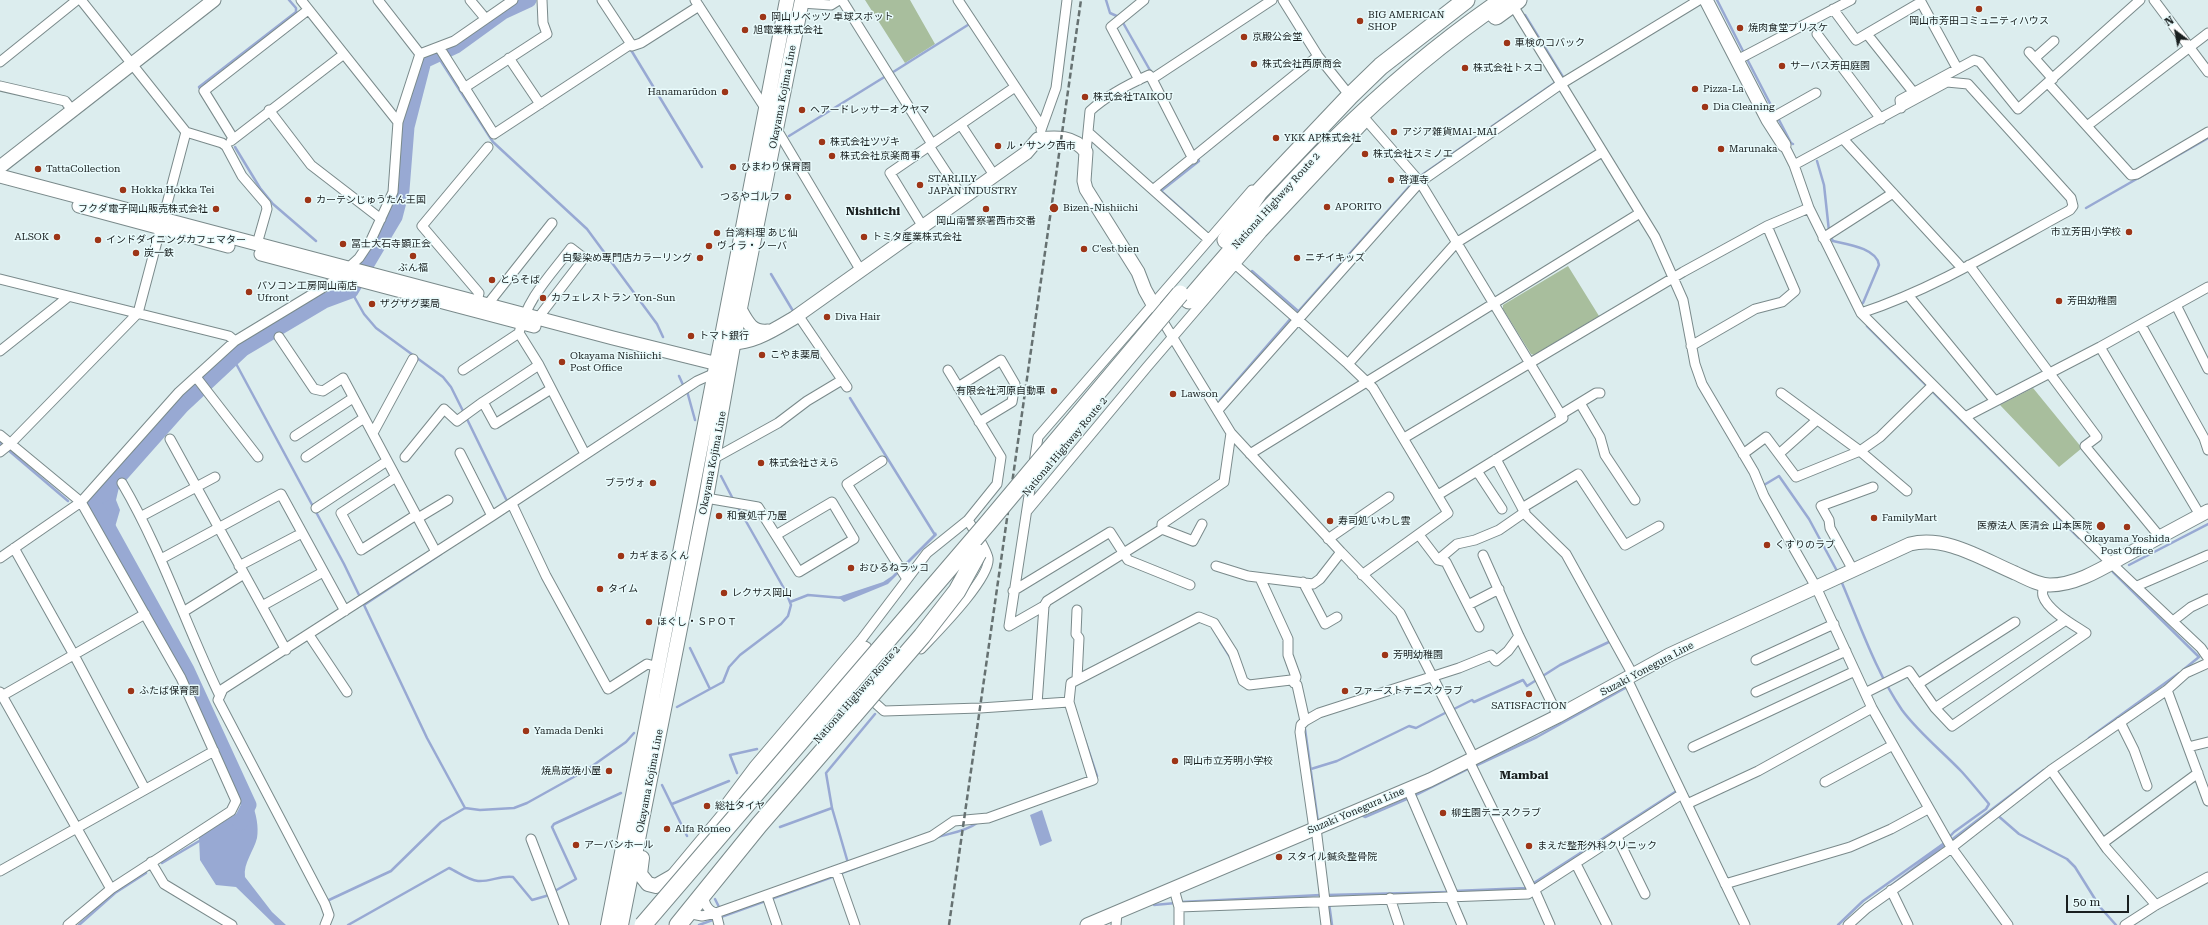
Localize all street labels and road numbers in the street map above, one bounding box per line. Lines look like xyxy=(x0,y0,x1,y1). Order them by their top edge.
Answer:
street label: Okayama Kojima Line xyxy=(767,44,799,150)
street label: National Highway Route 2 xyxy=(1230,150,1322,252)
street label: National Highway Route 2 xyxy=(1020,395,1110,499)
street label: Okayama Kojima Line xyxy=(697,410,729,516)
street label: Suzaki Yonegura Line xyxy=(1598,639,1696,699)
street label: National Highway Route 2 xyxy=(811,644,903,746)
street label: Okayama Kojima Line xyxy=(634,728,666,834)
street label: Suzaki Yonegura Line xyxy=(1306,785,1406,837)

